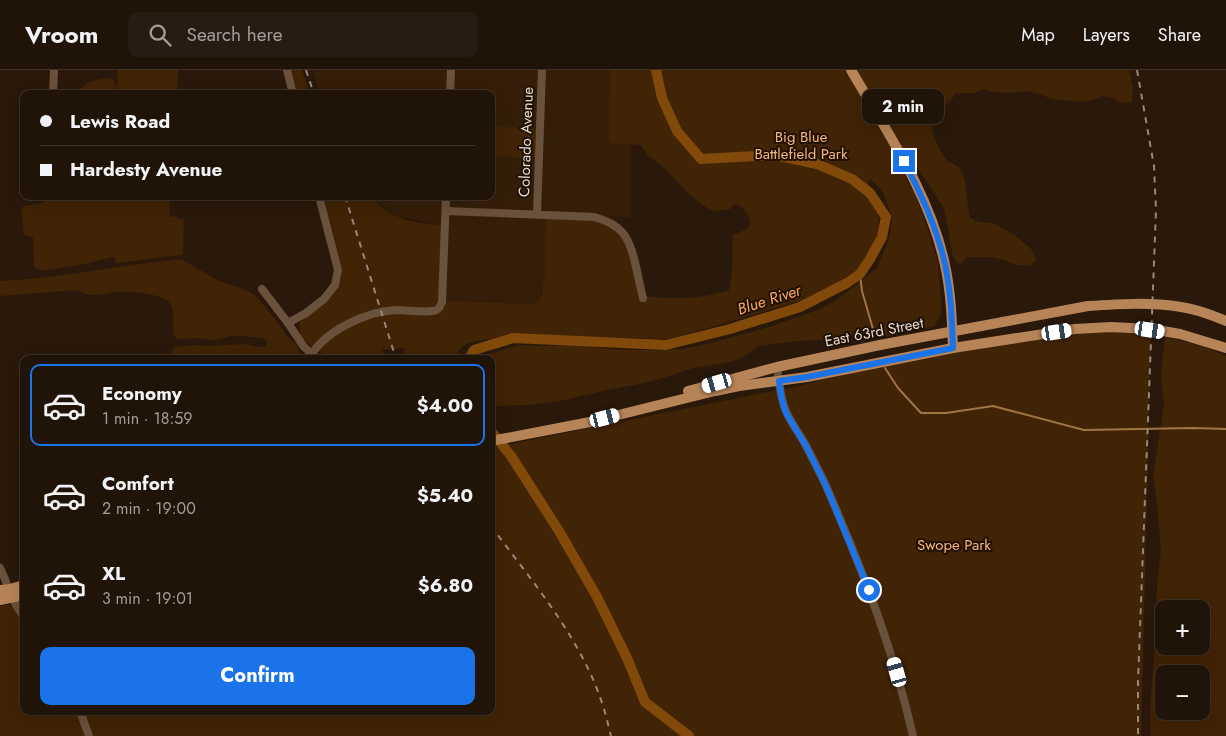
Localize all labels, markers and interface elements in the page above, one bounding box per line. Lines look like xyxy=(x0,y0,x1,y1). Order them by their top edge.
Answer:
search box xyxy=(128,12,478,57)
text: Vroom xyxy=(25,17,98,52)
icon: search xyxy=(146,21,174,49)
text: Search here xyxy=(186,21,283,48)
text: Map xyxy=(1021,22,1055,48)
text: Layers xyxy=(1083,22,1130,48)
text: Share xyxy=(1158,22,1201,48)
street label: Colorado Avenue xyxy=(513,86,539,198)
callout: 2 min xyxy=(863,88,945,124)
text: 2 min xyxy=(882,95,924,118)
text: Lewis Road xyxy=(70,108,170,135)
park label: Big Blue Battlefield Park xyxy=(754,126,848,165)
route end xyxy=(893,150,915,172)
text: Hardesty Avenue xyxy=(70,156,222,183)
water label: Blue River xyxy=(734,278,806,321)
street label: East 63rd Street xyxy=(823,312,926,352)
car xyxy=(1134,320,1165,340)
car xyxy=(1041,322,1072,342)
car xyxy=(700,372,733,394)
text: Economy xyxy=(102,380,182,407)
icon: car xyxy=(42,383,87,428)
text: $4.00 xyxy=(417,392,473,419)
text: 1 min · 18:59 xyxy=(102,407,192,430)
car xyxy=(588,407,621,429)
text: Comfort xyxy=(102,470,174,497)
icon: car xyxy=(42,473,87,518)
text: $5.40 xyxy=(417,482,473,509)
text: 2 min · 19:00 xyxy=(102,497,196,520)
park label: Swope Park xyxy=(917,534,991,556)
text: XL xyxy=(102,560,125,587)
icon: car xyxy=(42,563,87,608)
text: $6.80 xyxy=(418,572,473,599)
route start xyxy=(858,579,880,601)
text: 3 min · 19:01 xyxy=(102,587,193,610)
map controls xyxy=(1155,600,1210,720)
button: + xyxy=(1155,600,1210,655)
button: Confirm xyxy=(40,647,475,705)
car xyxy=(885,656,908,688)
button: − xyxy=(1155,665,1210,720)

